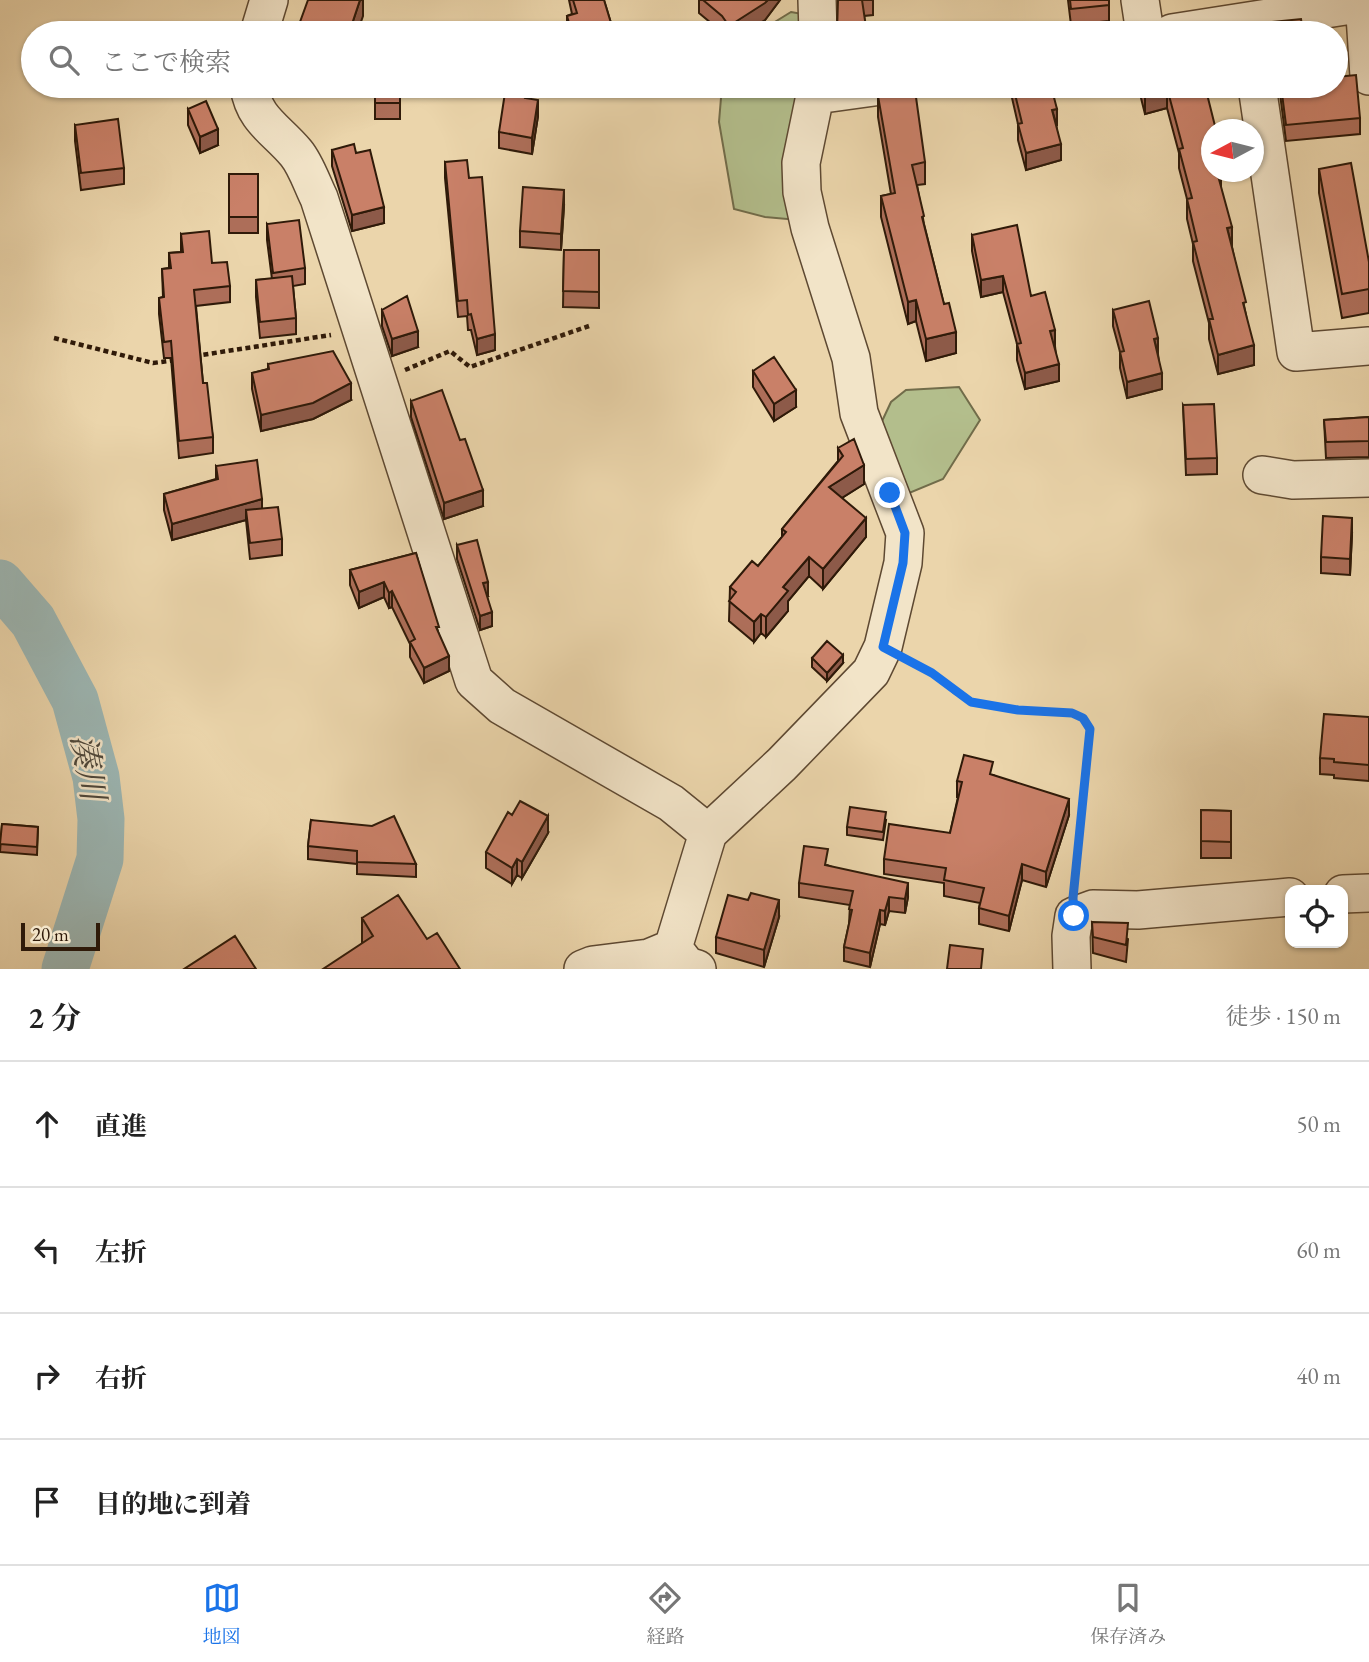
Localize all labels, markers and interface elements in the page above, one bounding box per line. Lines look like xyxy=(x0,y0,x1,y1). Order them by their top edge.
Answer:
search box xyxy=(21,21,1348,98)
icon: search xyxy=(45,41,83,79)
text: ここで検索 xyxy=(101,45,231,79)
north arrow xyxy=(1201,119,1264,182)
route end xyxy=(874,477,905,508)
water label: 湊川 xyxy=(62,731,116,806)
map controls xyxy=(1285,885,1348,948)
button: locate xyxy=(1285,885,1348,948)
route start xyxy=(1058,900,1089,931)
scale bar xyxy=(21,920,100,952)
text: 20 m xyxy=(32,922,69,947)
text: 2 分 xyxy=(28,998,81,1037)
text: 徒歩 · 150 m xyxy=(1226,1001,1341,1031)
icon: ahead xyxy=(28,1105,66,1143)
text: 直進 xyxy=(95,1109,147,1143)
text: 50 m xyxy=(1296,1109,1341,1139)
icon: left xyxy=(28,1231,66,1269)
text: 左折 xyxy=(95,1235,147,1269)
text: 60 m xyxy=(1296,1235,1341,1265)
icon: right xyxy=(28,1357,66,1395)
text: 右折 xyxy=(95,1361,147,1395)
text: 40 m xyxy=(1296,1361,1341,1391)
icon: arrive xyxy=(28,1483,66,1521)
text: 目的地に到着 xyxy=(95,1487,251,1521)
tab: 地図 xyxy=(203,1579,241,1649)
tab: 経路 xyxy=(646,1579,684,1649)
tab: 保存済み xyxy=(1090,1579,1166,1649)

